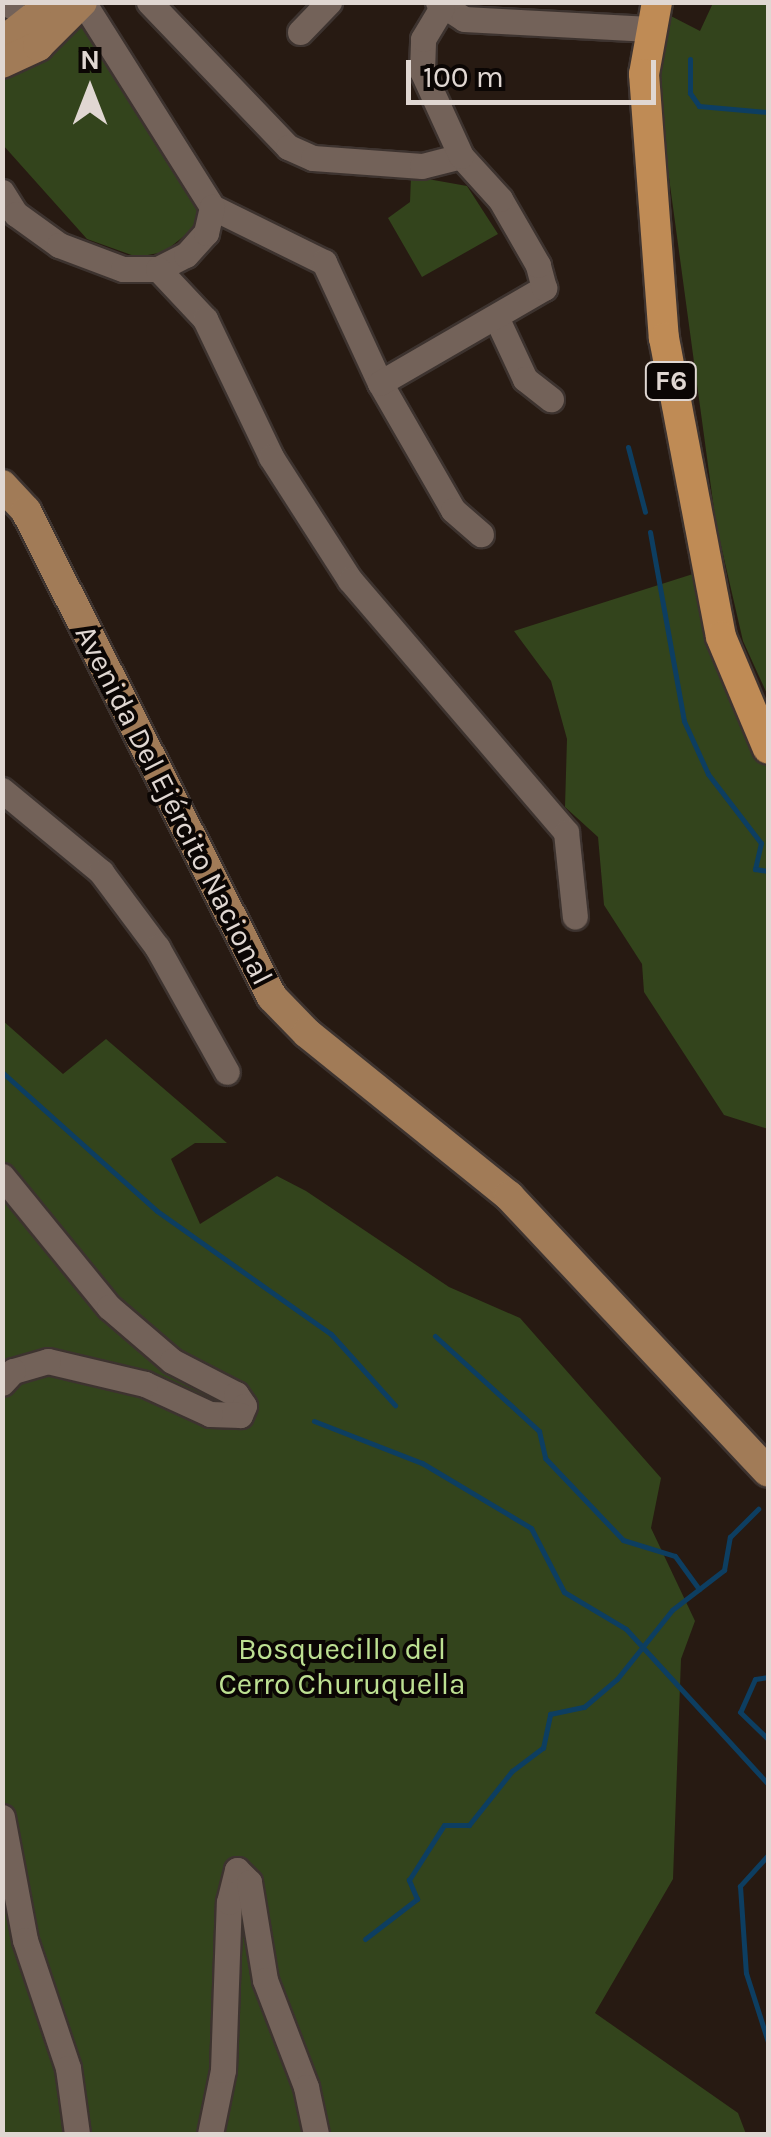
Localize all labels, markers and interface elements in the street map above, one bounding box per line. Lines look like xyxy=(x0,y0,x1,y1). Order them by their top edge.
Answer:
north arrow xyxy=(40,40,140,140)
scale bar xyxy=(411,40,661,102)
text: N xyxy=(80,43,100,76)
text: 100 m xyxy=(423,59,504,95)
road number: F6 xyxy=(644,358,698,404)
street label: Avenida Del Ejército Nacional xyxy=(67,619,281,991)
park label: Bosquecillo del Cerro Churuquella xyxy=(218,1631,466,1702)

